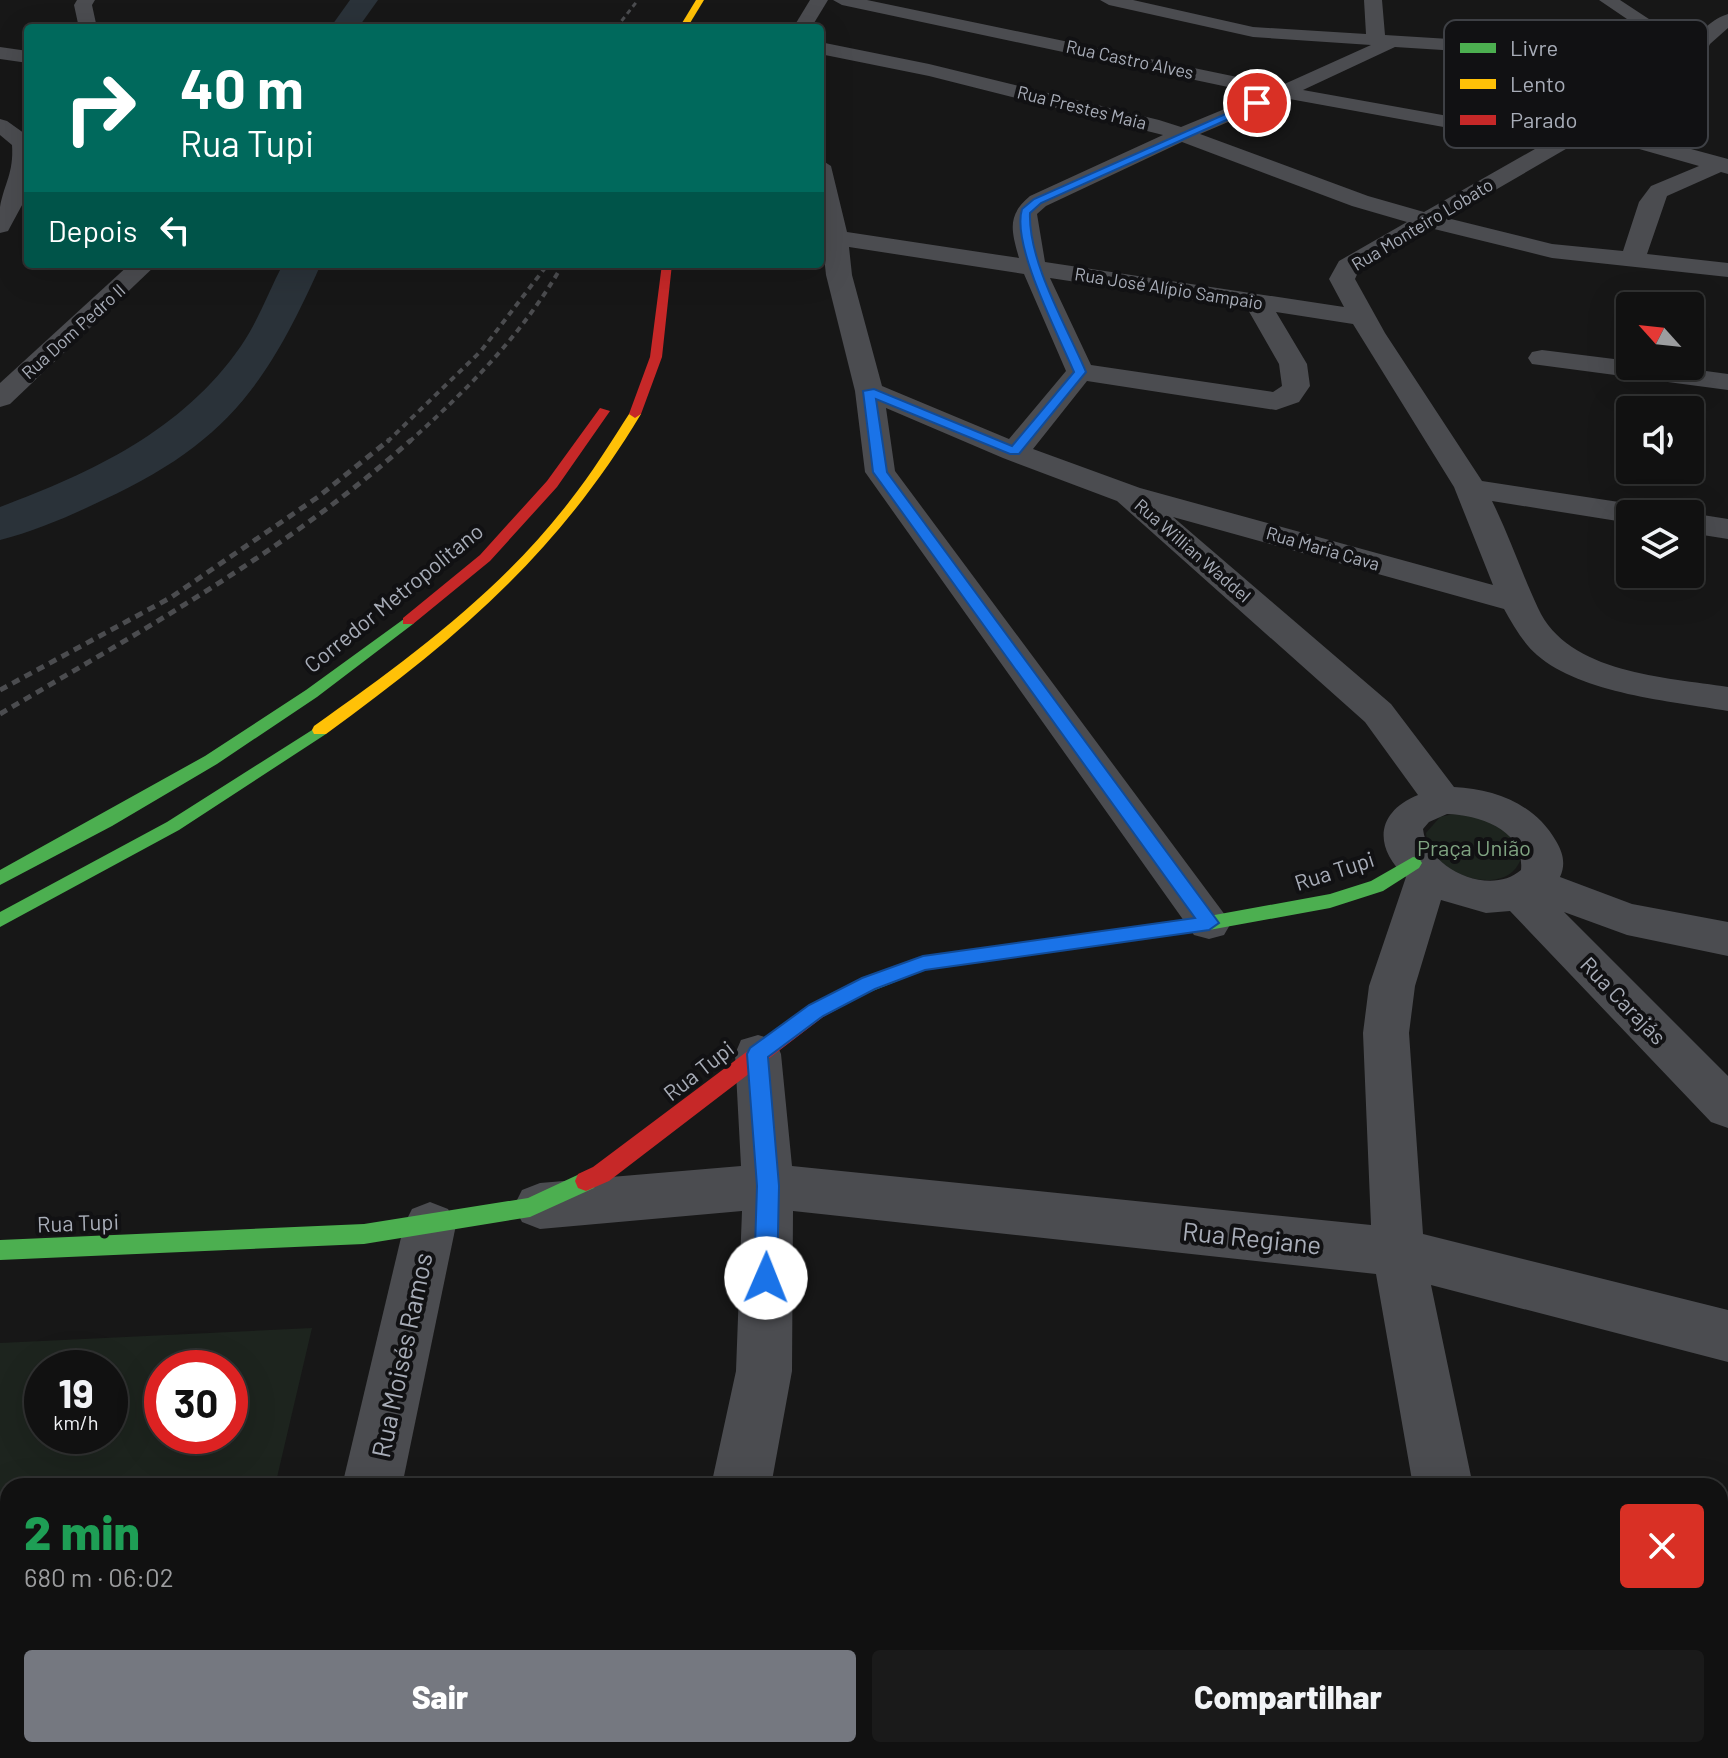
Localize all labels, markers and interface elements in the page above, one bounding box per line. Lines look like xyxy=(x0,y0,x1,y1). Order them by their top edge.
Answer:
legend xyxy=(1444,20,1708,148)
text: Livre xyxy=(1510,34,1558,60)
street label: Rua Castro Alves xyxy=(1064,35,1196,83)
text: 40 m xyxy=(180,53,304,120)
icon: right xyxy=(48,56,152,160)
pin xyxy=(1223,69,1291,137)
text: Lento xyxy=(1510,70,1566,96)
street label: Rua Prestes Maia xyxy=(1015,80,1149,134)
icon: arrive xyxy=(1235,81,1279,125)
text: Parado xyxy=(1510,106,1577,132)
text: Rua Tupi xyxy=(180,121,314,164)
street label: Rua Monteiro Lobato xyxy=(1347,173,1497,275)
icon: left xyxy=(153,208,197,252)
text: Depois xyxy=(48,212,137,248)
street label: Rua José Alípio Sampaio xyxy=(1073,262,1265,314)
street label: Rua Dom Pedro II xyxy=(17,279,129,383)
north arrow xyxy=(1616,292,1704,380)
map controls xyxy=(1616,292,1704,588)
button: sound xyxy=(1616,396,1704,484)
street label: Rua Willian Waddel xyxy=(1130,494,1256,606)
button: layers xyxy=(1616,500,1704,588)
street label: Corredor Metropolitano xyxy=(298,517,488,677)
street label: Rua Maria Cava xyxy=(1264,521,1382,575)
park label: Praça União xyxy=(1417,834,1531,860)
street label: Rua Tupi xyxy=(1291,845,1377,895)
street label: Rua Carajás xyxy=(1576,951,1672,1049)
street label: Rua Tupi xyxy=(658,1035,738,1105)
street label: Rua Tupi xyxy=(37,1208,119,1236)
street label: Rua Regiane xyxy=(1181,1214,1323,1260)
position arrow xyxy=(724,1236,808,1320)
street label: Rua Moisés Ramos xyxy=(364,1250,438,1460)
speed limit sign: 30 xyxy=(144,1350,248,1454)
text: 19 xyxy=(58,1368,94,1416)
text: km/h xyxy=(53,1410,99,1434)
text: 2 min xyxy=(24,1502,140,1560)
button: close xyxy=(1620,1504,1704,1588)
text: 680 m · 06:02 xyxy=(24,1561,174,1592)
button: Sair xyxy=(24,1650,856,1742)
button: Compartilhar xyxy=(872,1650,1704,1742)

